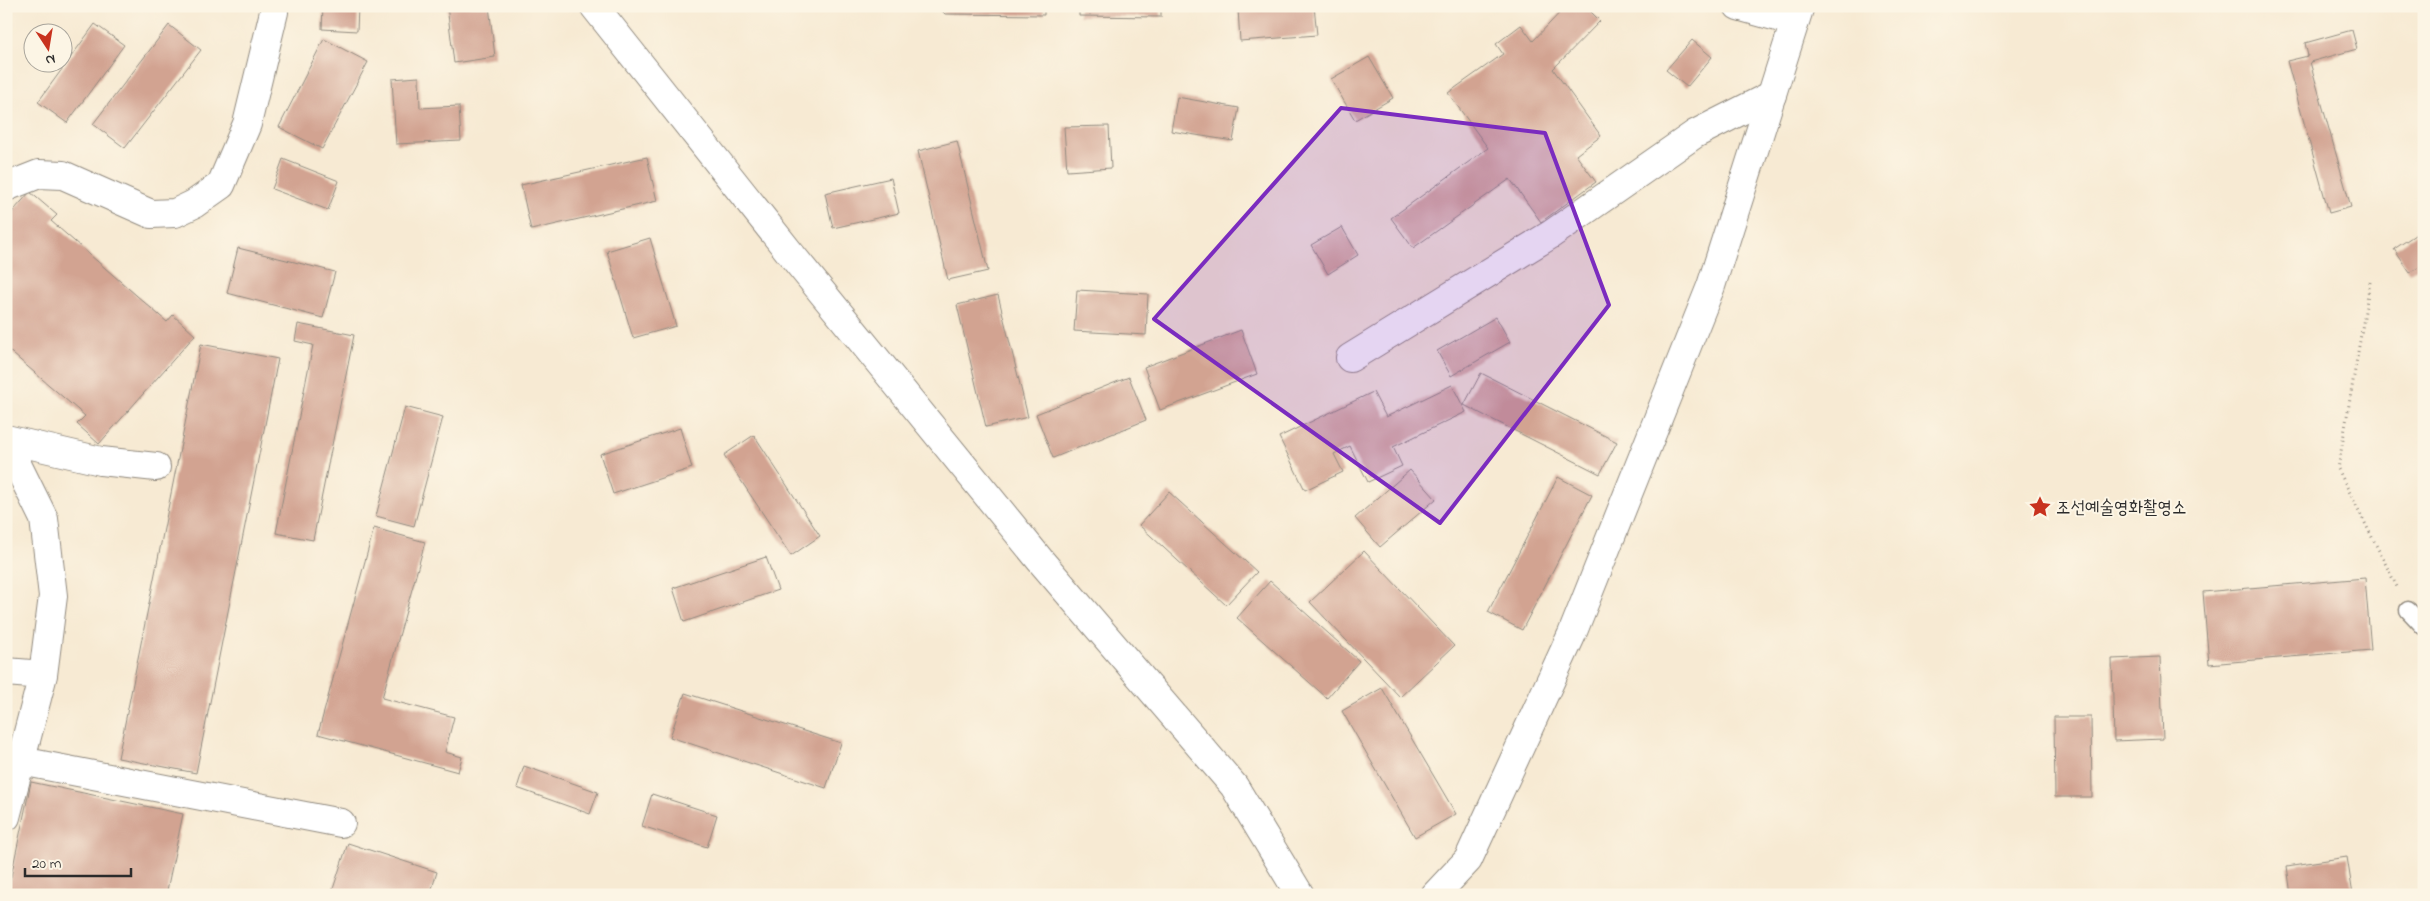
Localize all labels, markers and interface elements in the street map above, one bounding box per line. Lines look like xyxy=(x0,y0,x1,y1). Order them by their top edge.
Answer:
north arrow xyxy=(22,22,72,72)
text: N xyxy=(44,48,57,71)
place icon: 조선예술영화촬영소 xyxy=(2027,494,2053,520)
place label: 조선예술영화촬영소 xyxy=(2056,496,2186,522)
scale bar xyxy=(25,846,131,878)
text: 20 m xyxy=(32,853,62,875)

